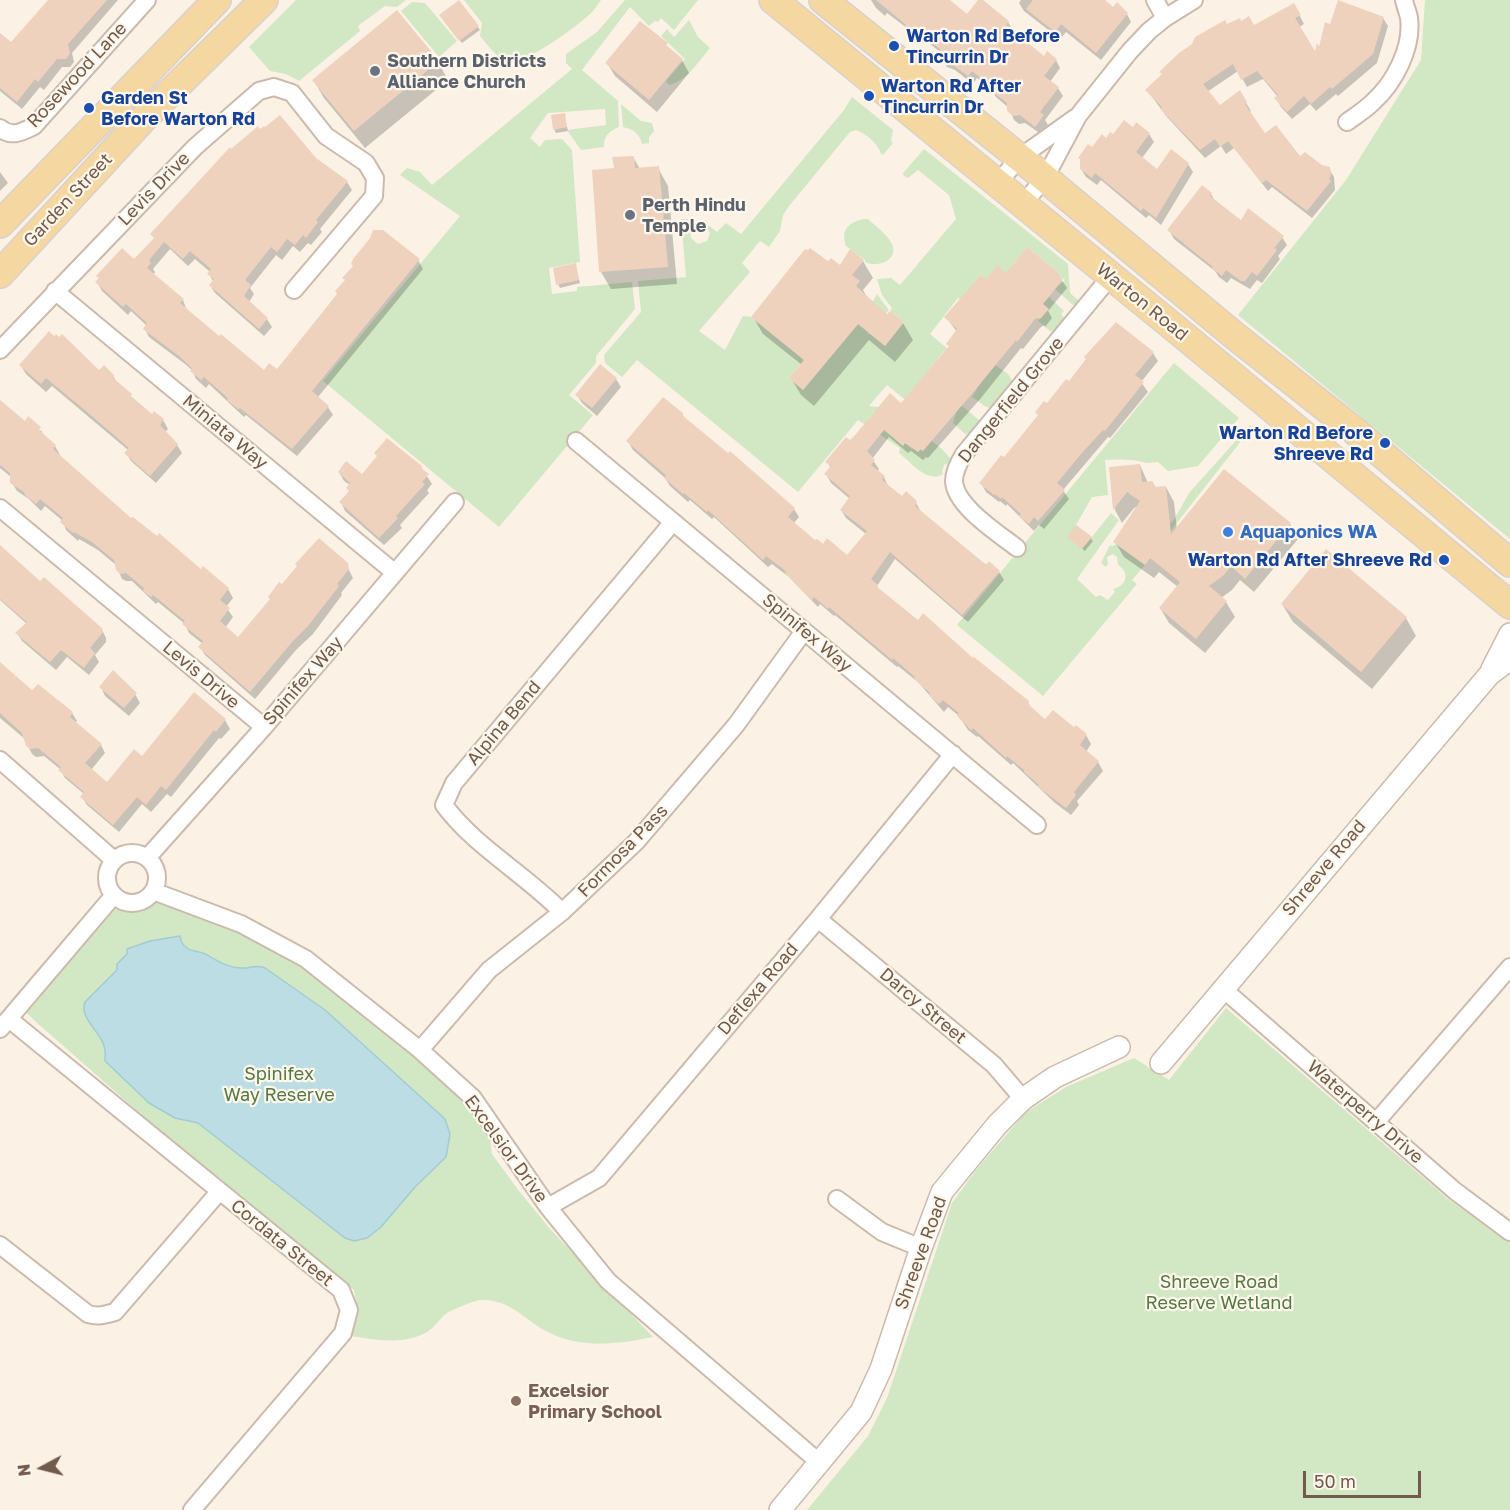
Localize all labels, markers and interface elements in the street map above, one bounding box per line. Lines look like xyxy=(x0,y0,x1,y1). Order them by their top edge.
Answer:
street label: Rosewood Lane xyxy=(23,18,131,132)
place label: Warton Rd Before Tincurrin Dr xyxy=(906,25,1060,68)
marker: Warton Rd Before Tincurrin Dr xyxy=(887,39,901,53)
place label: Southern Districts Alliance Church xyxy=(387,50,546,92)
marker: Southern Districts Alliance Church xyxy=(368,64,382,78)
place label: Warton Rd After Tincurrin Dr xyxy=(881,75,1021,118)
place label: Garden St Before Warton Rd xyxy=(101,87,255,130)
marker: Warton Rd After Tincurrin Dr xyxy=(862,89,876,103)
marker: Garden St Before Warton Rd xyxy=(82,101,96,115)
street label: Levis Drive xyxy=(114,148,194,230)
street label: Garden Street xyxy=(19,149,117,251)
place label: Perth Hindu Temple xyxy=(642,194,746,236)
marker: Perth Hindu Temple xyxy=(623,208,637,222)
street label: Warton Road xyxy=(1092,258,1192,346)
street label: Dangerfield Grove xyxy=(954,333,1068,467)
street label: Miniata Way xyxy=(178,390,272,474)
place label: Warton Rd Before Shreeve Rd xyxy=(1219,422,1373,464)
marker: Warton Rd Before Shreeve Rd xyxy=(1378,436,1392,450)
place label: Aquaponics WA xyxy=(1240,521,1377,543)
marker: Aquaponics WA xyxy=(1221,525,1235,539)
place label: Warton Rd After Shreeve Rd xyxy=(1188,549,1432,571)
marker: Warton Rd After Shreeve Rd xyxy=(1437,553,1451,567)
street label: Spinifex Way xyxy=(758,589,856,677)
street label: Spinifex Way xyxy=(259,632,347,730)
street label: Levis Drive xyxy=(158,637,244,713)
street label: Alpina Bend xyxy=(462,676,546,770)
street label: Formosa Pass xyxy=(573,800,673,902)
street label: Shreeve Road xyxy=(1278,816,1370,920)
street label: Deflexa Road xyxy=(713,939,803,1039)
street label: Darcy Street xyxy=(875,963,971,1049)
street label: Waterperry Drive xyxy=(1303,1056,1427,1168)
park label: Spinifex Way Reserve xyxy=(223,1063,335,1106)
street label: Excelsior Drive xyxy=(460,1091,552,1207)
street label: Shreeve Road xyxy=(891,1194,951,1312)
street label: Cordata Street xyxy=(226,1195,338,1291)
park label: Shreeve Road Reserve Wetland xyxy=(1146,1271,1292,1314)
place label: Excelsior Primary School xyxy=(528,1380,662,1422)
marker: Excelsior Primary School xyxy=(509,1394,523,1408)
north arrow xyxy=(12,1438,72,1498)
scale bar xyxy=(1306,1459,1424,1497)
text: N xyxy=(13,1463,35,1477)
text: 50 m xyxy=(1314,1470,1356,1492)

